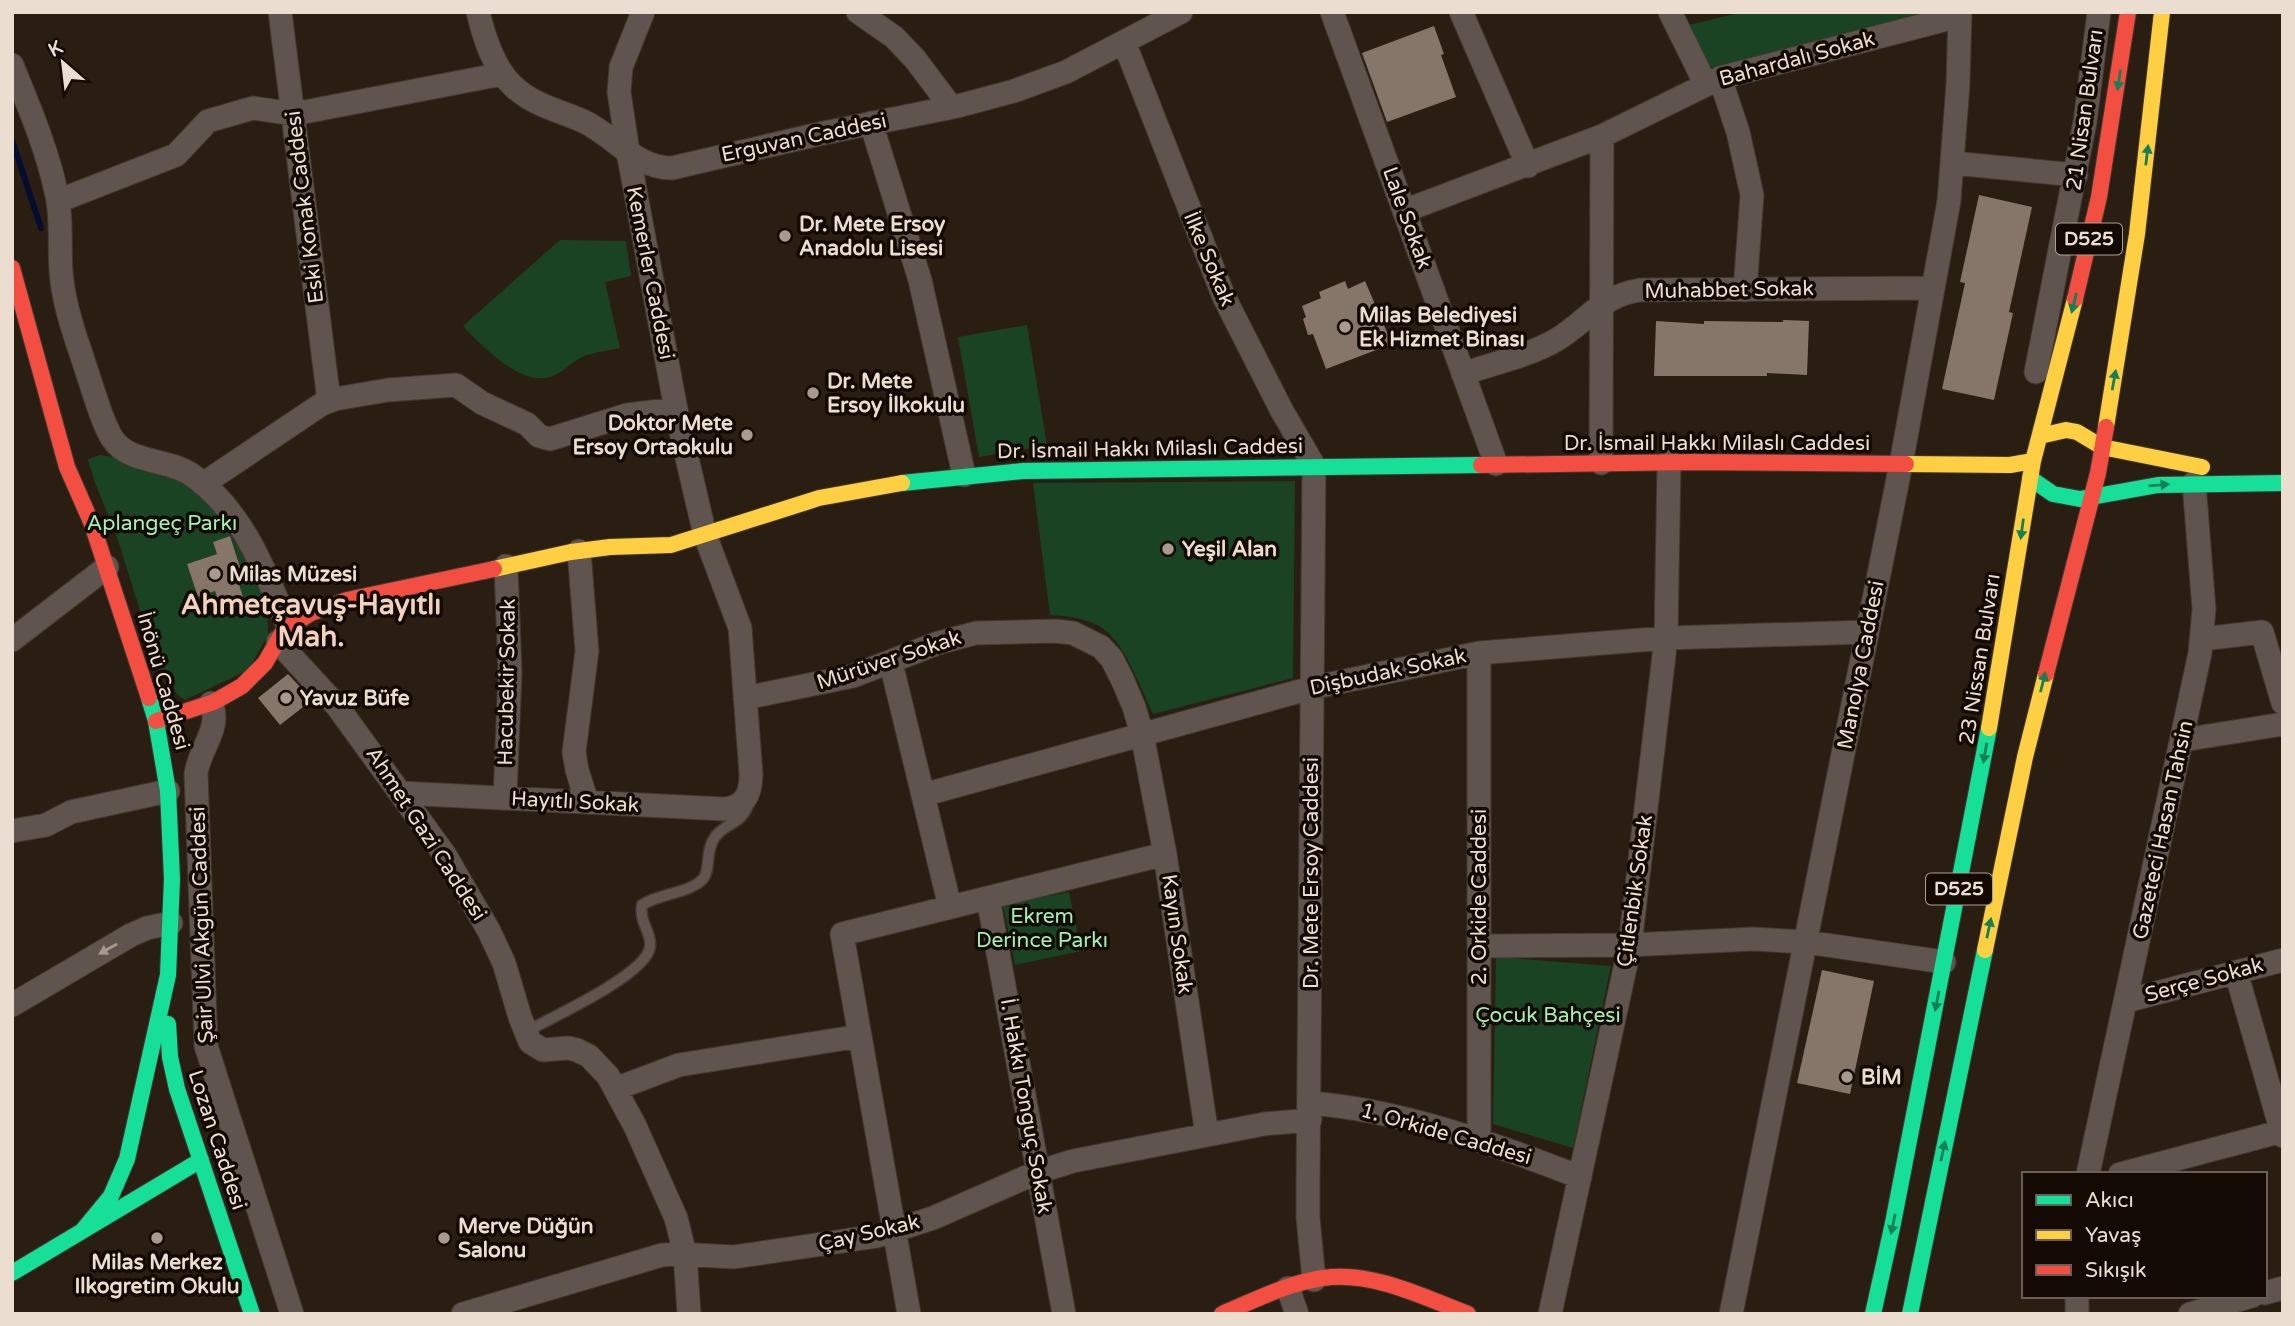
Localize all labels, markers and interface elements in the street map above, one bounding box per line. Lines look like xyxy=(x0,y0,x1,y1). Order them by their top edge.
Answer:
street label: Bahardalı Sokak xyxy=(1717,26,1877,92)
north arrow xyxy=(28,28,98,98)
street label: 21 Nisan Bulvarı xyxy=(2061,28,2109,192)
text: K xyxy=(45,36,67,62)
one-way arrow xyxy=(2113,69,2124,91)
street label: Erguvan Caddesi xyxy=(719,108,889,168)
street label: Eski Konak Caddesi xyxy=(281,109,329,305)
one-way arrow xyxy=(2141,144,2152,166)
street label: Lale Sokak xyxy=(1377,164,1437,272)
street label: Kemerler Caddesi xyxy=(621,184,679,362)
street label: İlke Sokak xyxy=(1178,208,1240,310)
place label: Dr. Mete Ersoy Anadolu Lisesi xyxy=(799,212,946,261)
road number: D525 xyxy=(2056,224,2122,255)
marker: Dr. Mete Ersoy Anadolu Lisesi xyxy=(777,228,793,244)
street label: Muhabbet Sokak xyxy=(1644,276,1814,304)
one-way arrow xyxy=(2068,292,2079,314)
place label: Milas Belediyesi Ek Hizmet Binası xyxy=(1359,303,1525,352)
marker: Milas Belediyesi Ek Hizmet Binası xyxy=(1337,319,1353,335)
place label: Dr. Mete Ersoy İlkokulu xyxy=(827,369,965,418)
one-way arrow xyxy=(2109,369,2120,391)
marker: Dr. Mete Ersoy İlkokulu xyxy=(805,385,821,401)
place label: Doktor Mete Ersoy Ortaokulu xyxy=(573,411,733,460)
marker: Doktor Mete Ersoy Ortaokulu xyxy=(739,427,755,443)
street label: Dr. İsmail Hakkı Milaslı Caddesi xyxy=(1564,431,1870,456)
street label: Dr. İsmail Hakkı Milaslı Caddesi xyxy=(997,434,1303,464)
one-way arrow xyxy=(2148,479,2170,490)
park label: Aplangeç Parkı xyxy=(87,511,237,536)
one-way arrow xyxy=(2016,518,2027,540)
place label: Yeşil Alan xyxy=(1182,537,1277,562)
marker: Yeşil Alan xyxy=(1160,541,1176,557)
place label: Milas Müzesi xyxy=(229,562,357,587)
marker: Milas Müzesi xyxy=(207,566,223,582)
street label: 23 Nissan Bulvarı xyxy=(1954,572,2006,746)
street label: Manolya Caddesi xyxy=(1832,578,1890,752)
district label: Ahmetçavuş-Hayıtlı Mah. xyxy=(181,588,441,654)
street label: Hacubekir Sokak xyxy=(493,598,521,766)
street label: İnönü Caddesi xyxy=(131,609,195,753)
street label: Mürüver Sokak xyxy=(814,625,964,695)
street label: Dişbudak Sokak xyxy=(1308,643,1468,701)
one-way arrow xyxy=(2038,671,2049,693)
place label: Yavuz Büfe xyxy=(300,686,410,711)
marker: Yavuz Büfe xyxy=(278,690,294,706)
street label: Gazeteci Hasan Tahsin xyxy=(2128,718,2198,942)
one-way arrow xyxy=(1980,742,1991,764)
street label: Ahmet Gazi Caddesi xyxy=(361,743,491,925)
street label: Dr. Mete Ersoy Caddesi xyxy=(1299,757,1324,989)
street label: Hayıtlı Sokak xyxy=(510,786,640,818)
street label: Şair Ulvi Akgün Caddesi xyxy=(185,806,219,1044)
street label: 2. Orkide Caddesi xyxy=(1467,809,1492,985)
street label: Çitlenbik Sokak xyxy=(1612,813,1658,969)
street label: Kayın Sokak xyxy=(1156,873,1198,995)
road number: D525 xyxy=(1926,874,1992,904)
park label: Ekrem Derince Parkı xyxy=(976,904,1108,953)
one-way arrow xyxy=(1984,917,1995,939)
one-way arrow xyxy=(98,943,118,954)
street label: Serçe Sokak xyxy=(2142,952,2266,1008)
one-way arrow xyxy=(1931,990,1942,1012)
street label: İ. Hakkı Tonguç Sokak xyxy=(995,996,1057,1216)
park label: Çocuk Bahçesi xyxy=(1475,1003,1621,1028)
place label: BİM xyxy=(1861,1065,1902,1090)
street label: Lozan Caddesi xyxy=(183,1067,251,1213)
marker: BİM xyxy=(1839,1069,1855,1085)
street label: 1. Orkide Caddesi xyxy=(1358,1098,1534,1170)
one-way arrow xyxy=(1938,1140,1949,1162)
legend xyxy=(2022,1172,2267,1298)
text: Akıcı xyxy=(2085,1188,2134,1213)
street label: Çay Sokak xyxy=(816,1209,922,1257)
one-way arrow xyxy=(1887,1213,1898,1235)
place label: Merve Düğün Salonu xyxy=(458,1214,593,1263)
text: Yavaş xyxy=(2085,1223,2141,1248)
marker: Milas Merkez Ilkogretim Okulu xyxy=(149,1230,165,1246)
marker: Merve Düğün Salonu xyxy=(436,1230,452,1246)
place label: Milas Merkez Ilkogretim Okulu xyxy=(75,1250,240,1299)
text: Sıkışık xyxy=(2085,1258,2146,1283)

